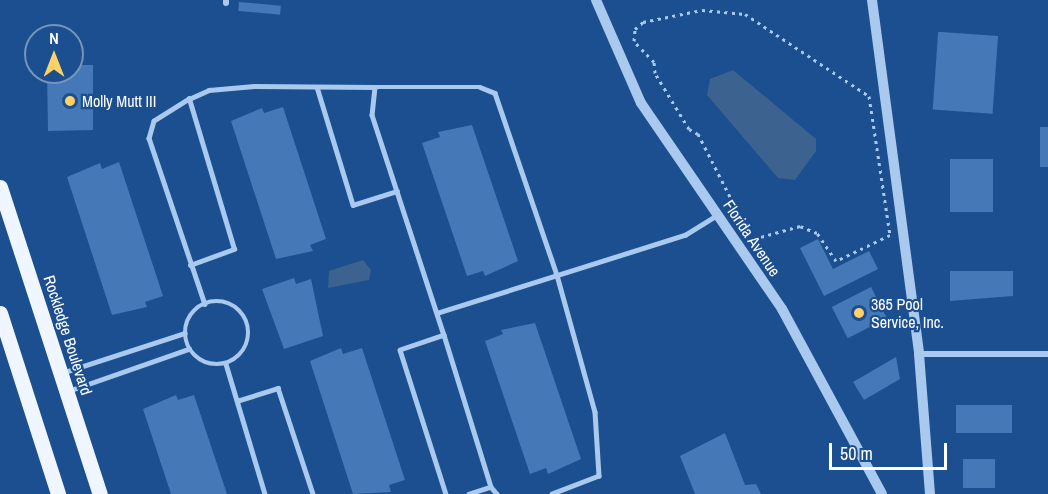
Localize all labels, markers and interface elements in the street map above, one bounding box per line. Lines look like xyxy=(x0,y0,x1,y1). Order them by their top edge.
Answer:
north arrow xyxy=(24,24,84,84)
text: N xyxy=(49,27,59,49)
place label: Molly Mutt III xyxy=(82,91,156,111)
marker: Molly Mutt III xyxy=(63,94,77,108)
street label: Florida Avenue xyxy=(719,196,785,280)
street label: Rockledge Boulevard xyxy=(40,273,96,397)
place label: 365 Pool Service, Inc. xyxy=(871,294,944,332)
marker: 365 Pool Service, Inc. xyxy=(852,306,866,320)
scale bar xyxy=(832,431,950,469)
text: 50 m xyxy=(840,441,873,466)

